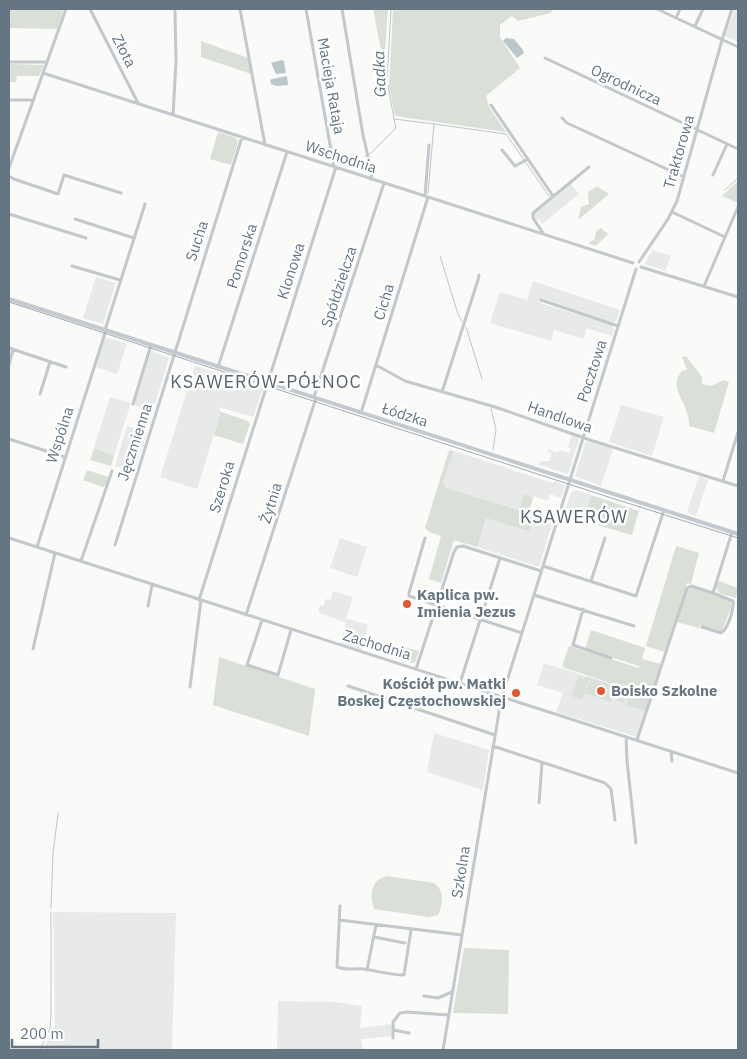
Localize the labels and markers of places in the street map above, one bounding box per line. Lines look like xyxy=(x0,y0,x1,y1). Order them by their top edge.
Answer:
place label: Kaplica pw. Imienia Jezus xyxy=(417,585,516,621)
marker: Kaplica pw. Imienia Jezus xyxy=(401,598,413,610)
place label: Kościół pw. Matki Boskej Częstochowskiej xyxy=(337,674,506,710)
place label: Boisko Szkolne xyxy=(611,681,717,700)
marker: Boisko Szkolne xyxy=(595,685,607,697)
marker: Kościół pw. Matki Boskej Częstochowskiej xyxy=(510,687,522,699)

